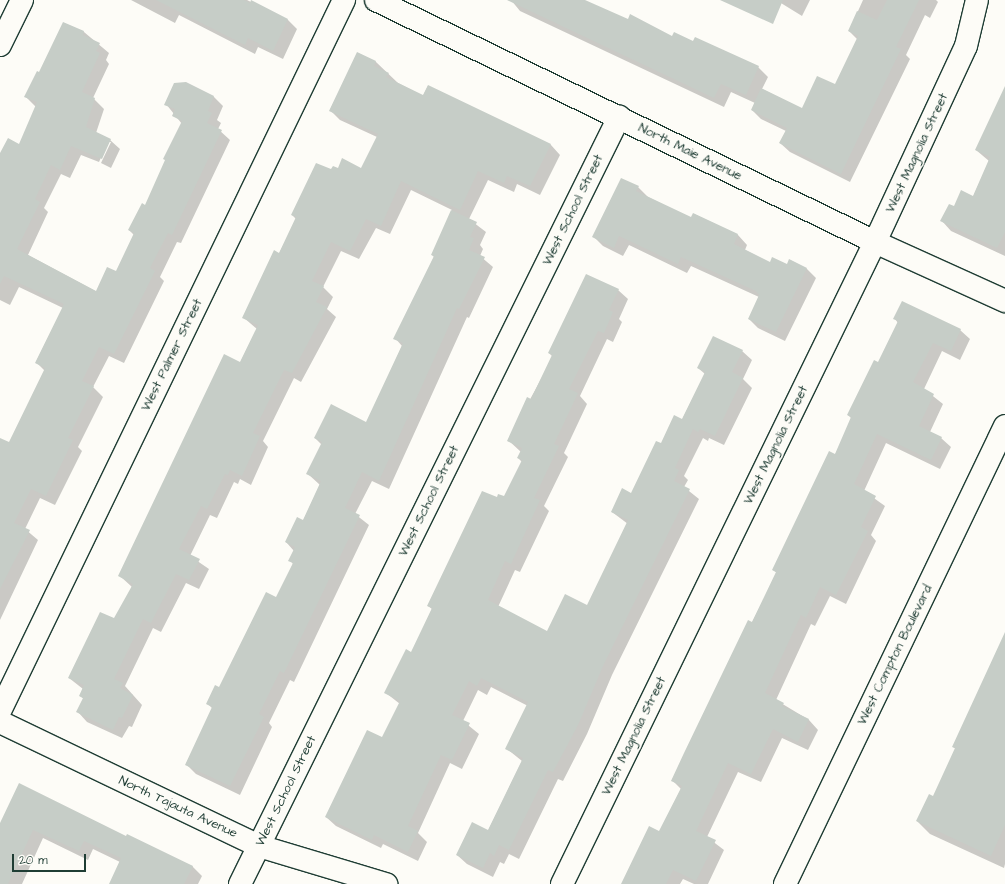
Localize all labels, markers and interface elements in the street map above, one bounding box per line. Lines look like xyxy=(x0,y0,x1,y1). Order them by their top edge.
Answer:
street label: West Magnolia Street xyxy=(882,91,952,215)
street label: North Maie Avenue xyxy=(636,120,744,184)
street label: West School Street xyxy=(539,152,607,268)
street label: West Palmer Street xyxy=(138,296,206,414)
street label: West Magnolia Street xyxy=(740,383,812,507)
street label: West School Street xyxy=(395,443,463,559)
street label: West Compton Boulevard xyxy=(854,582,936,728)
street label: West Magnolia Street xyxy=(598,674,670,798)
street label: West School Street xyxy=(252,733,320,849)
street label: North Tajauta Avenue xyxy=(116,773,240,841)
scale bar xyxy=(14,846,88,872)
text: 20 m xyxy=(19,852,48,869)

